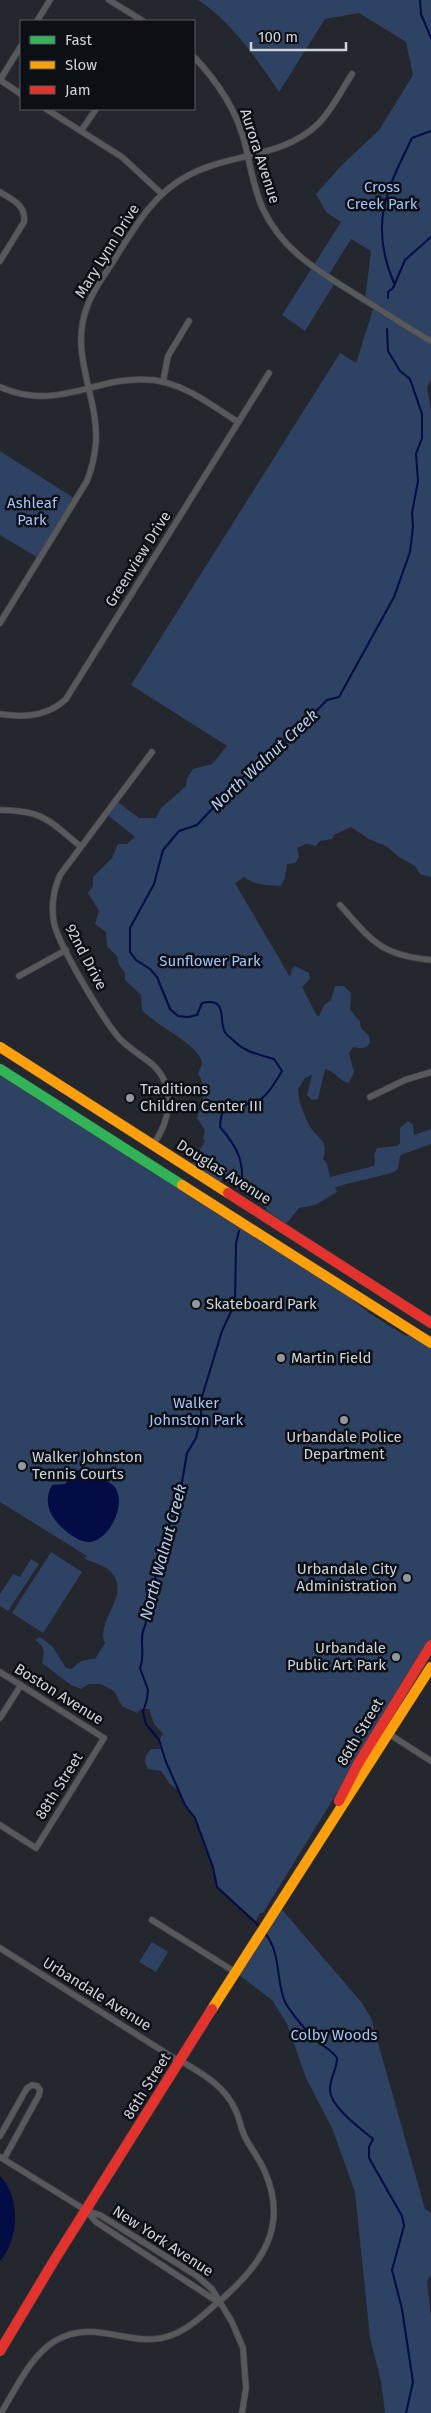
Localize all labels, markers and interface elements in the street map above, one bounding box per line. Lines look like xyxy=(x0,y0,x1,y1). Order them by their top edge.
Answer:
legend xyxy=(20,20,195,110)
scale bar xyxy=(251,20,346,52)
text: 100 m xyxy=(258,28,298,46)
text: Fast xyxy=(65,31,92,49)
text: Slow xyxy=(65,56,97,74)
text: Jam xyxy=(65,81,91,99)
street label: Aurora Avenue xyxy=(236,106,284,206)
park label: Cross Creek Park xyxy=(346,178,418,213)
street label: Mary Lynn Drive xyxy=(71,201,143,301)
park label: Ashleaf Park xyxy=(7,494,58,529)
street label: Greenview Drive xyxy=(101,508,175,610)
water label: North Walnut Creek xyxy=(206,705,322,815)
street label: 92nd Drive xyxy=(61,921,111,993)
park label: Sunflower Park xyxy=(159,952,261,970)
place label: Traditions Children Center III xyxy=(140,1080,262,1115)
marker: Traditions Children Center III xyxy=(124,1092,136,1104)
street label: Douglas Avenue xyxy=(173,1136,275,1208)
place label: Skateboard Park xyxy=(206,1295,317,1313)
marker: Skateboard Park xyxy=(190,1298,202,1310)
place label: Martin Field xyxy=(291,1349,372,1367)
marker: Martin Field xyxy=(275,1352,287,1364)
park label: Walker Johnston Park xyxy=(149,1394,243,1429)
marker: Urbandale Police Department xyxy=(338,1414,350,1426)
place label: Urbandale Police Department xyxy=(286,1428,402,1463)
place label: Walker Johnston Tennis Courts xyxy=(32,1448,143,1483)
marker: Walker Johnston Tennis Courts xyxy=(16,1460,28,1472)
water label: North Walnut Creek xyxy=(136,1482,190,1622)
place label: Urbandale City Administration xyxy=(296,1560,398,1595)
marker: Urbandale City Administration xyxy=(401,1572,413,1584)
place label: Urbandale Public Art Park xyxy=(287,1639,386,1674)
marker: Urbandale Public Art Park xyxy=(390,1651,402,1663)
street label: Boston Avenue xyxy=(11,1660,107,1728)
street label: 86th Street xyxy=(333,1695,387,1769)
street label: 88th Street xyxy=(31,1749,87,1823)
street label: Urbandale Avenue xyxy=(39,1953,155,2035)
park label: Colby Woods xyxy=(290,2026,378,2044)
street label: 86th Street xyxy=(119,2049,175,2123)
street label: New York Avenue xyxy=(109,2202,217,2280)

